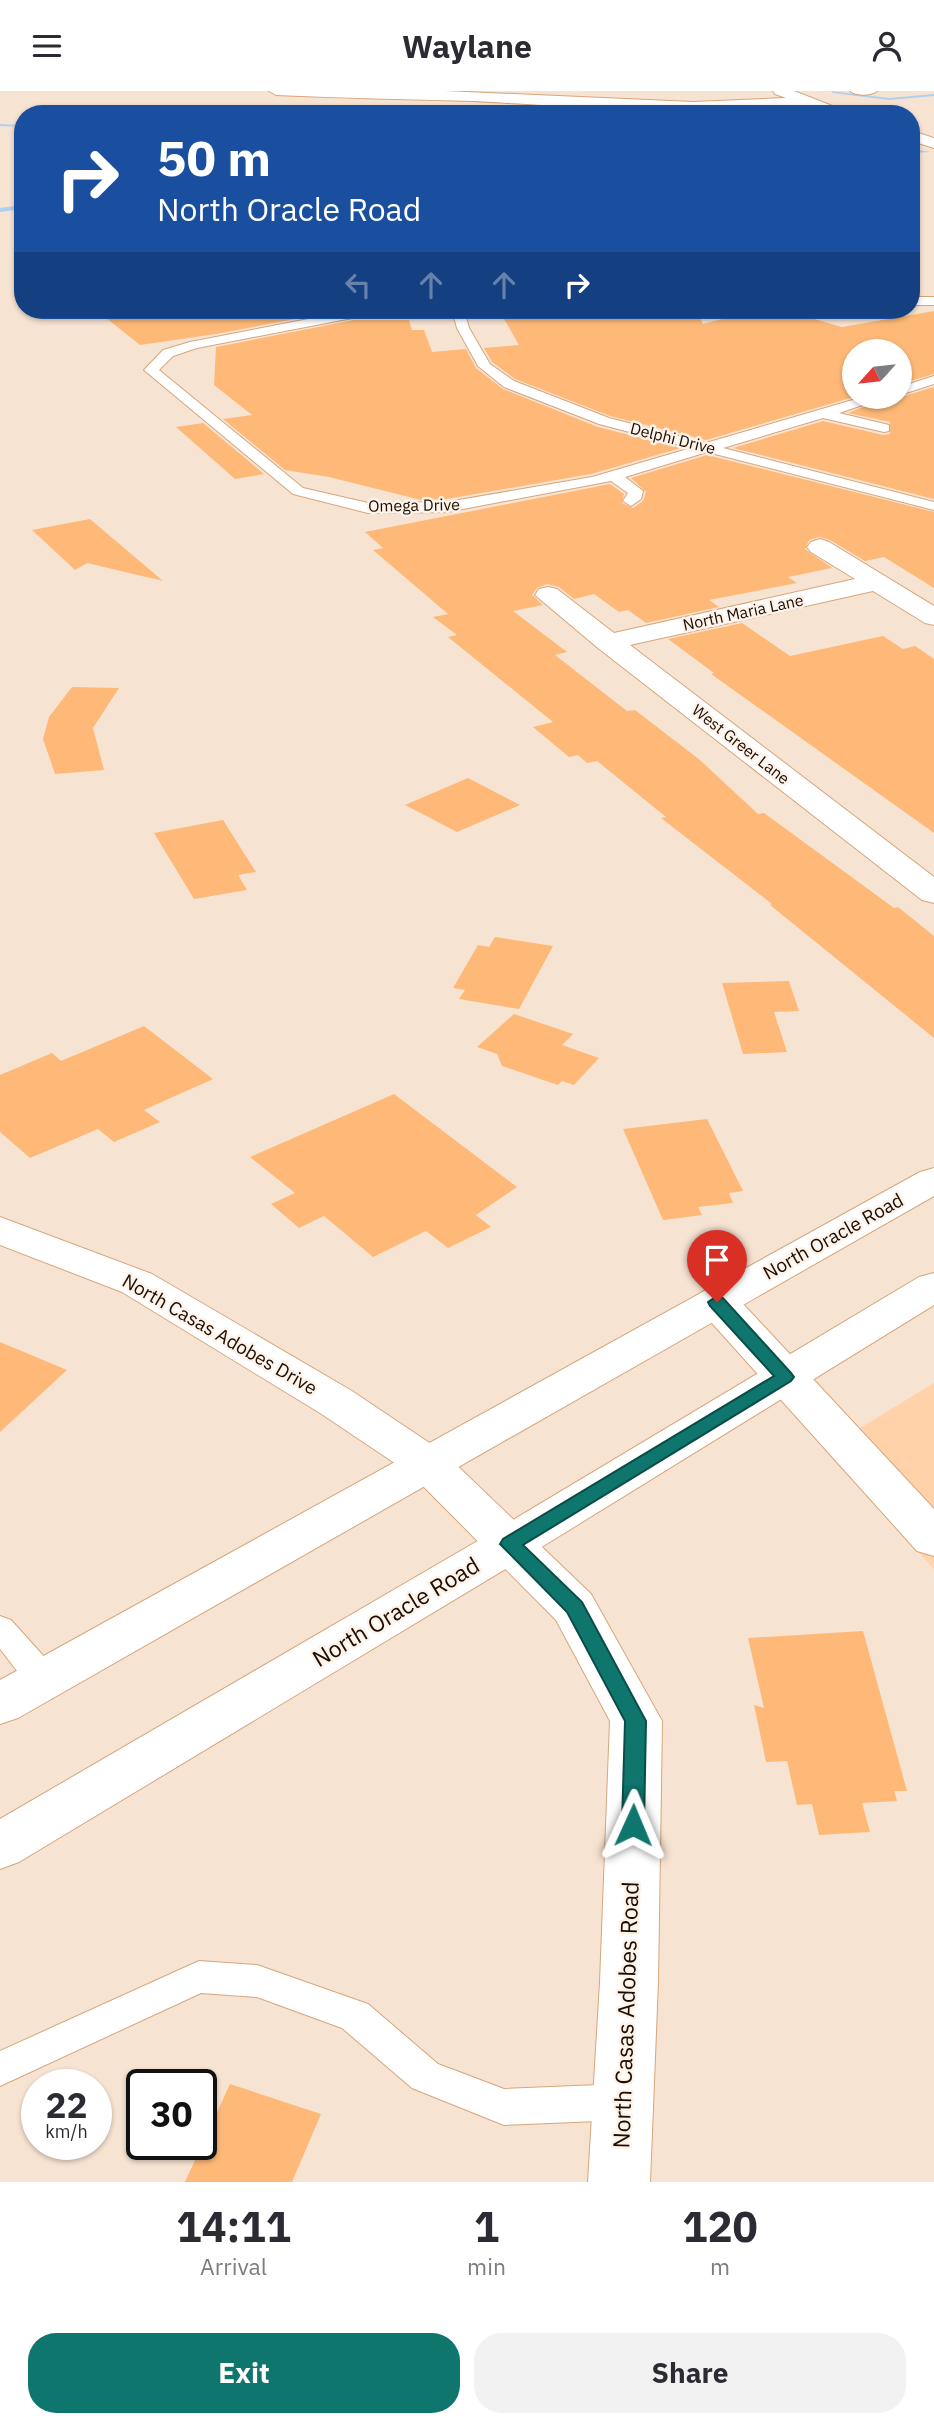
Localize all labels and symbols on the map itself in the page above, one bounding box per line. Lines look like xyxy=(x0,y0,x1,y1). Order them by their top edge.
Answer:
north arrow xyxy=(842,339,912,409)
street label: Delphi Drive xyxy=(628,418,718,458)
street label: Omega Drive xyxy=(368,494,460,516)
street label: North Maria Lane xyxy=(681,589,805,635)
street label: West Greer Lane xyxy=(688,700,794,788)
street label: North Oracle Road xyxy=(759,1187,907,1285)
pin xyxy=(687,1230,747,1302)
street label: North Casas Adobes Drive xyxy=(118,1268,322,1400)
street label: North Oracle Road xyxy=(306,1549,485,1673)
position arrow xyxy=(596,1788,670,1862)
street label: North Casas Adobes Road xyxy=(605,1881,645,2149)
speed limit sign: 30 xyxy=(126,2069,217,2160)

